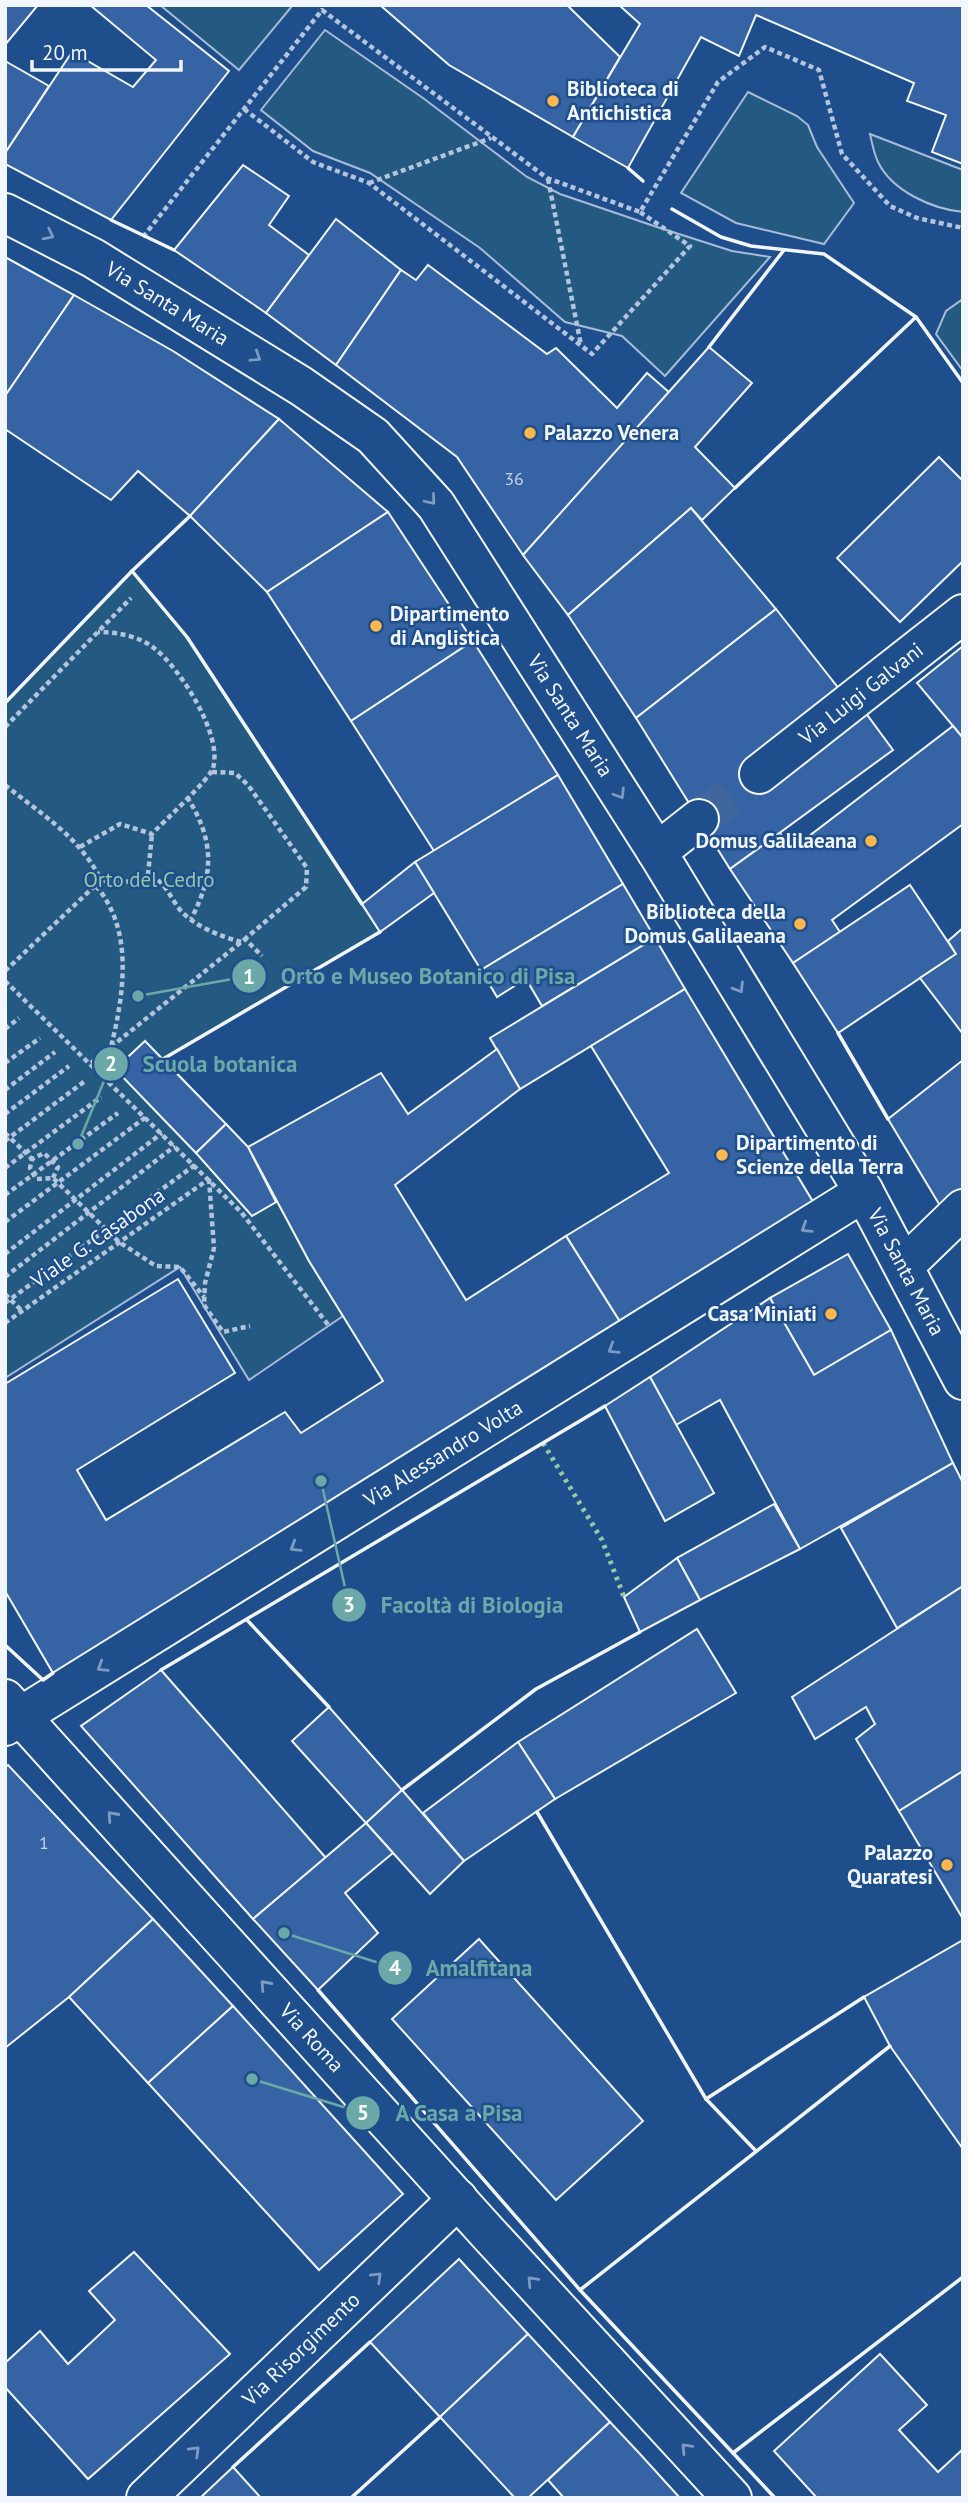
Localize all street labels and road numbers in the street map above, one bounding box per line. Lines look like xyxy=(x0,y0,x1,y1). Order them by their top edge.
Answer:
street label: Via Santa Maria xyxy=(100,255,234,351)
street label: Via Luigi Galvani xyxy=(793,636,929,751)
street label: Via Santa Maria xyxy=(521,648,620,782)
street label: Viale G. Casabona xyxy=(25,1181,170,1294)
street label: Via Santa Maria xyxy=(862,1203,951,1340)
street label: Via Alessandro Volta xyxy=(358,1394,527,1513)
street label: Via Roma xyxy=(273,1997,350,2078)
street label: Via Risorgimento xyxy=(235,2286,366,2412)

